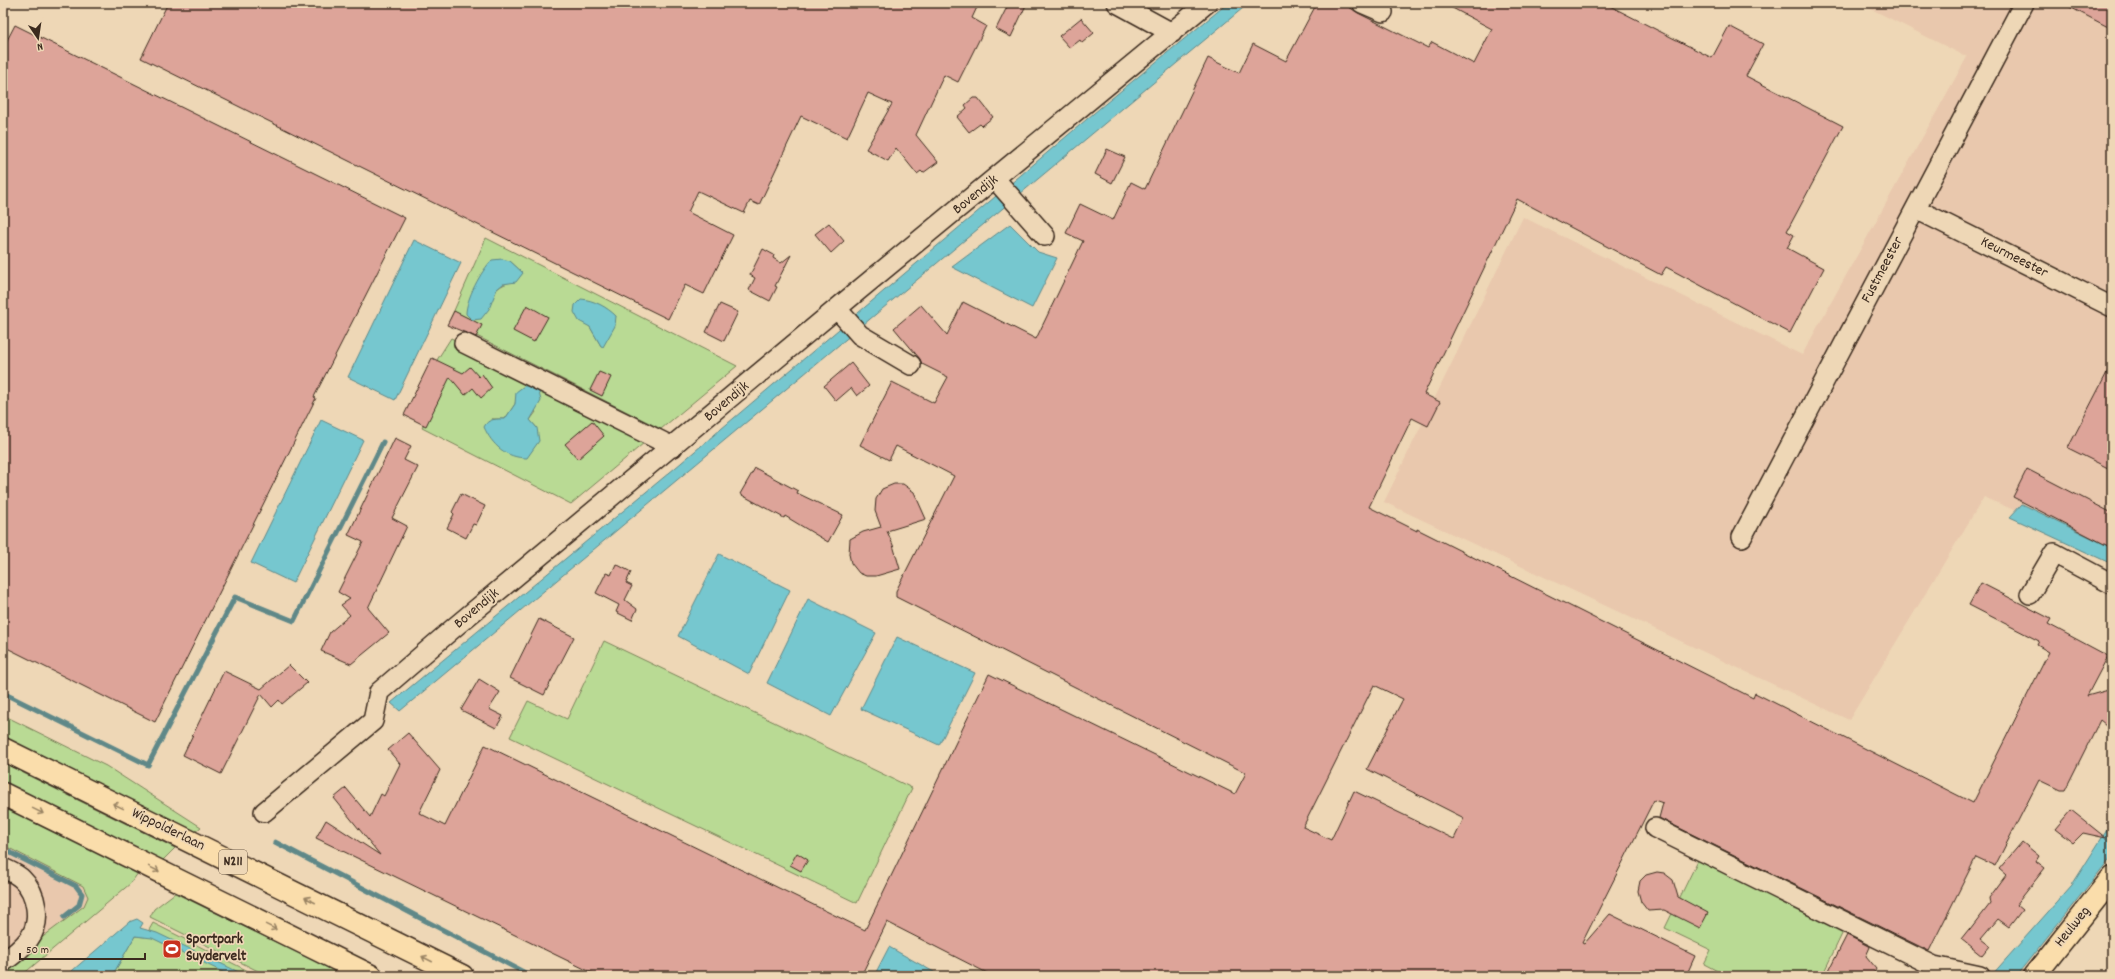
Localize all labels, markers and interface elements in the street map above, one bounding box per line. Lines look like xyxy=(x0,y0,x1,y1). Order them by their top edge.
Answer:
north arrow xyxy=(18,18,58,58)
text: N xyxy=(35,37,44,54)
street label: Bovendijk xyxy=(948,170,1004,220)
street label: Fustmeester xyxy=(1856,232,1910,307)
street label: Keurmeester xyxy=(1976,232,2052,285)
street label: Bovendijk xyxy=(699,376,755,428)
street label: Bovendijk xyxy=(449,583,505,635)
one-way arrow xyxy=(113,802,125,809)
street label: Wippolderlaan xyxy=(128,803,208,857)
one-way arrow xyxy=(32,808,44,816)
road number: N211 xyxy=(219,850,247,874)
one-way arrow xyxy=(148,866,160,873)
one-way arrow xyxy=(305,896,317,904)
street label: Heulweg xyxy=(2050,902,2096,952)
one-way arrow xyxy=(265,924,277,931)
place label: Sportpark Suydervelt xyxy=(186,929,247,968)
scale bar xyxy=(20,935,145,961)
sports icon: Sportpark Suydervelt xyxy=(161,938,183,960)
text: 50 m xyxy=(26,942,49,959)
one-way arrow xyxy=(421,954,433,962)

